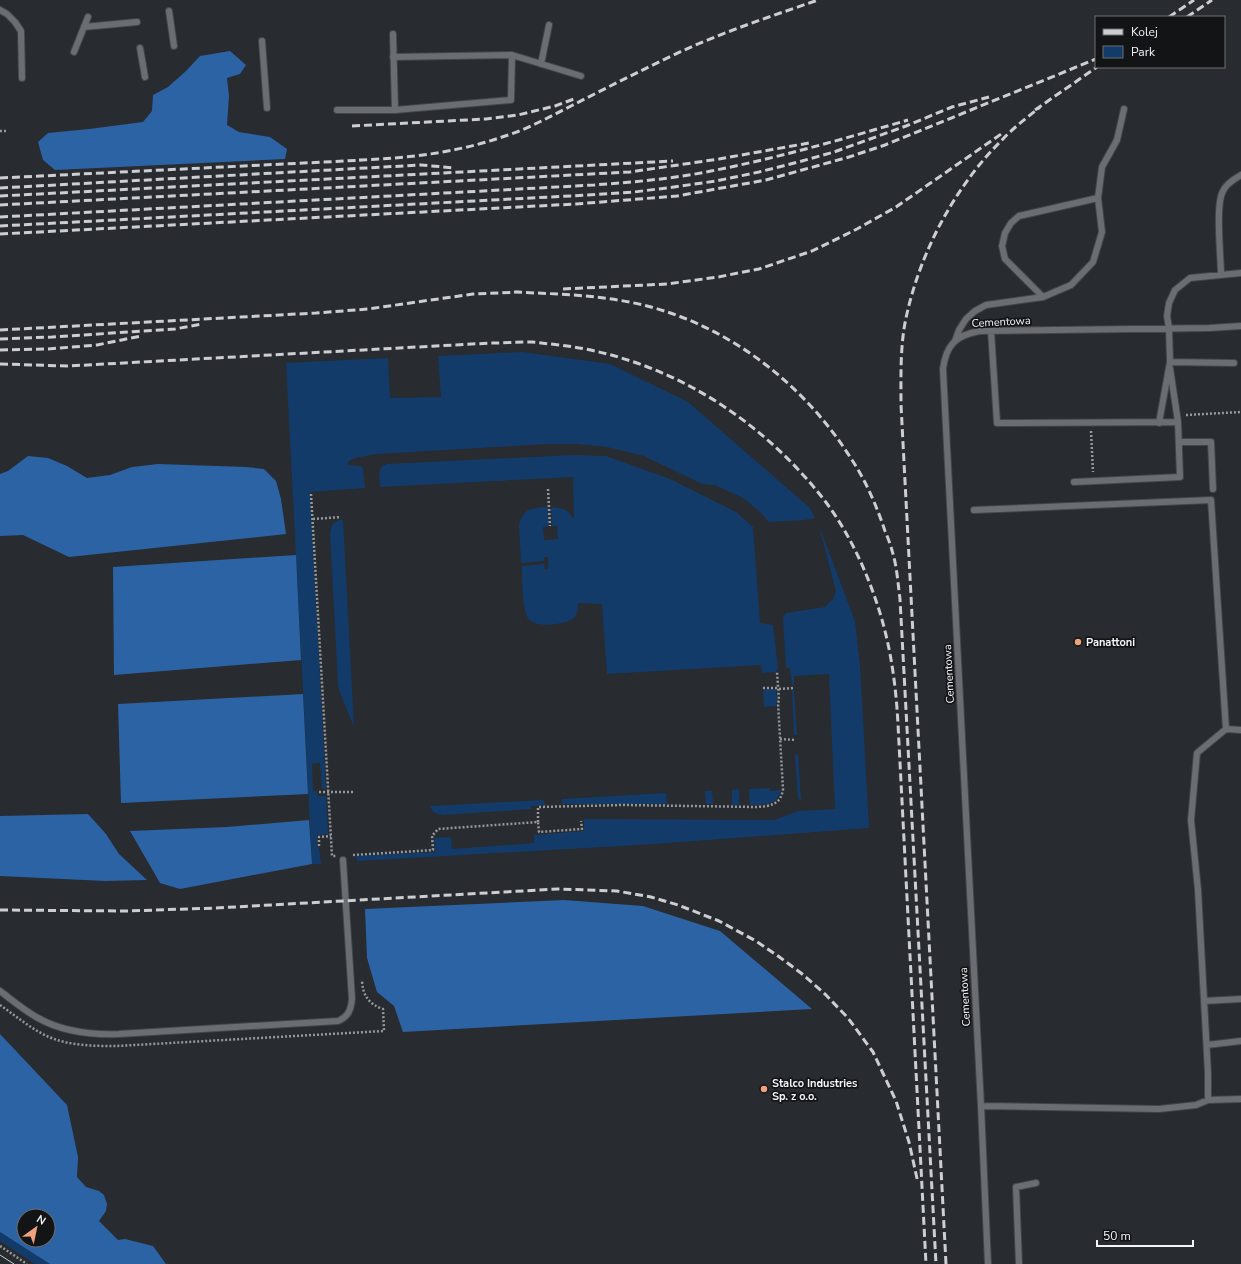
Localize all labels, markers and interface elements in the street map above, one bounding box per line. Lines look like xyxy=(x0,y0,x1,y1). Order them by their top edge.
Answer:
legend xyxy=(1095,16,1225,68)
text: Kolej xyxy=(1131,24,1158,40)
text: Park xyxy=(1131,44,1156,60)
street label: Cementowa xyxy=(971,313,1031,331)
place label: Panattoni xyxy=(1086,635,1135,650)
marker: Panattoni xyxy=(1073,637,1083,647)
street label: Cementowa xyxy=(940,644,958,704)
street label: Cementowa xyxy=(956,967,974,1027)
place label: Stalco Industries Sp. z o.o. xyxy=(772,1076,857,1104)
marker: Stalco Industries Sp. z o.o. xyxy=(759,1084,769,1094)
north arrow xyxy=(16,1208,56,1248)
text: N xyxy=(34,1212,49,1229)
scale bar xyxy=(1097,1222,1193,1248)
text: 50 m xyxy=(1103,1228,1131,1244)

